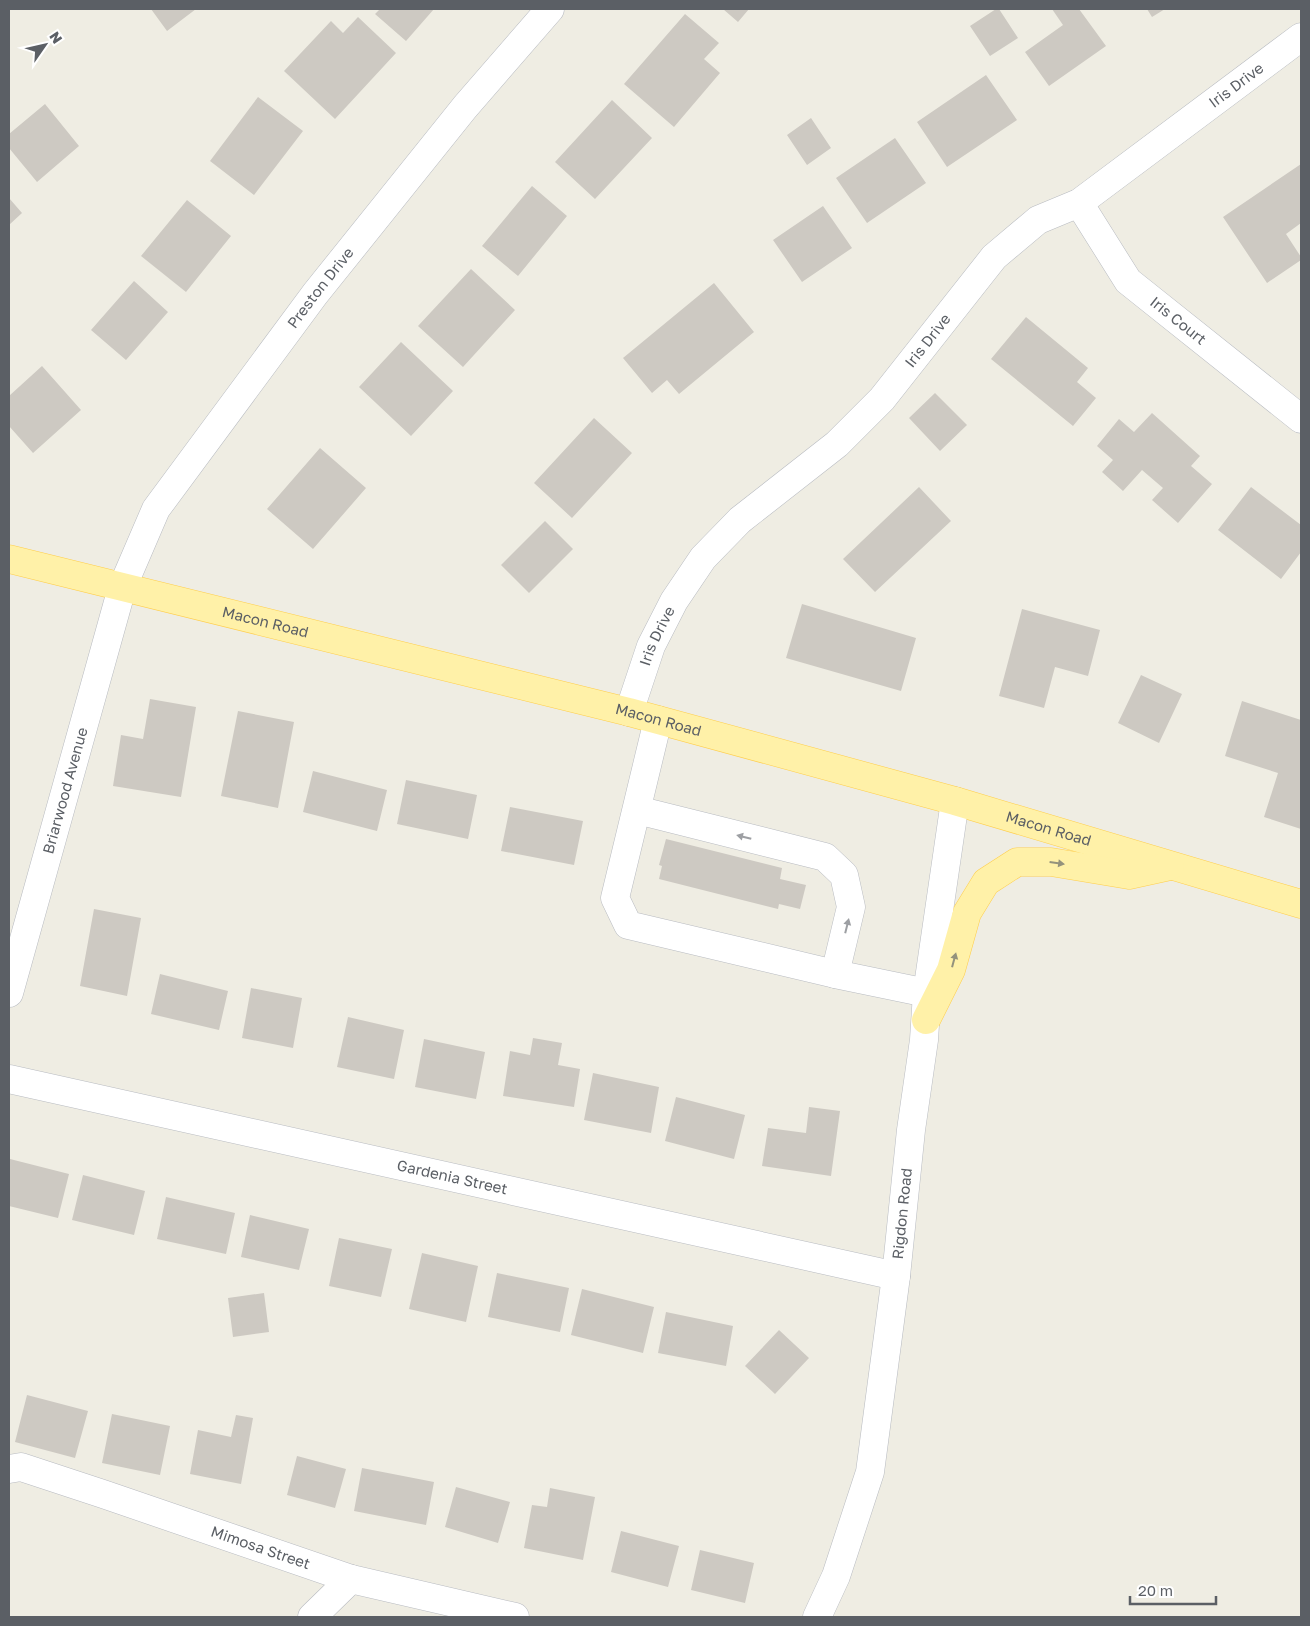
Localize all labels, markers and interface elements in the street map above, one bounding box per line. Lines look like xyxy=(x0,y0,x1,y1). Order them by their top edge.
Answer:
north arrow xyxy=(20,20,70,70)
text: N xyxy=(46,28,66,47)
street label: Iris Drive xyxy=(1205,58,1267,111)
street label: Preston Drive xyxy=(283,243,357,331)
street label: Iris Court xyxy=(1147,292,1210,348)
street label: Iris Drive xyxy=(900,309,954,371)
street label: Macon Road xyxy=(220,602,311,641)
street label: Iris Drive xyxy=(635,603,678,668)
street label: Macon Road xyxy=(614,699,704,739)
street label: Briarwood Avenue xyxy=(38,725,91,856)
street label: Macon Road xyxy=(1004,807,1094,849)
one-way arrow xyxy=(736,833,751,841)
one-way arrow xyxy=(1050,860,1066,868)
one-way arrow xyxy=(843,919,851,934)
one-way arrow xyxy=(950,953,958,968)
street label: Gardenia Street xyxy=(395,1155,509,1197)
street label: Rigdon Road xyxy=(888,1167,915,1260)
street label: Mimosa Street xyxy=(209,1522,313,1572)
scale bar xyxy=(1130,1574,1216,1606)
text: 20 m xyxy=(1138,1581,1173,1599)

